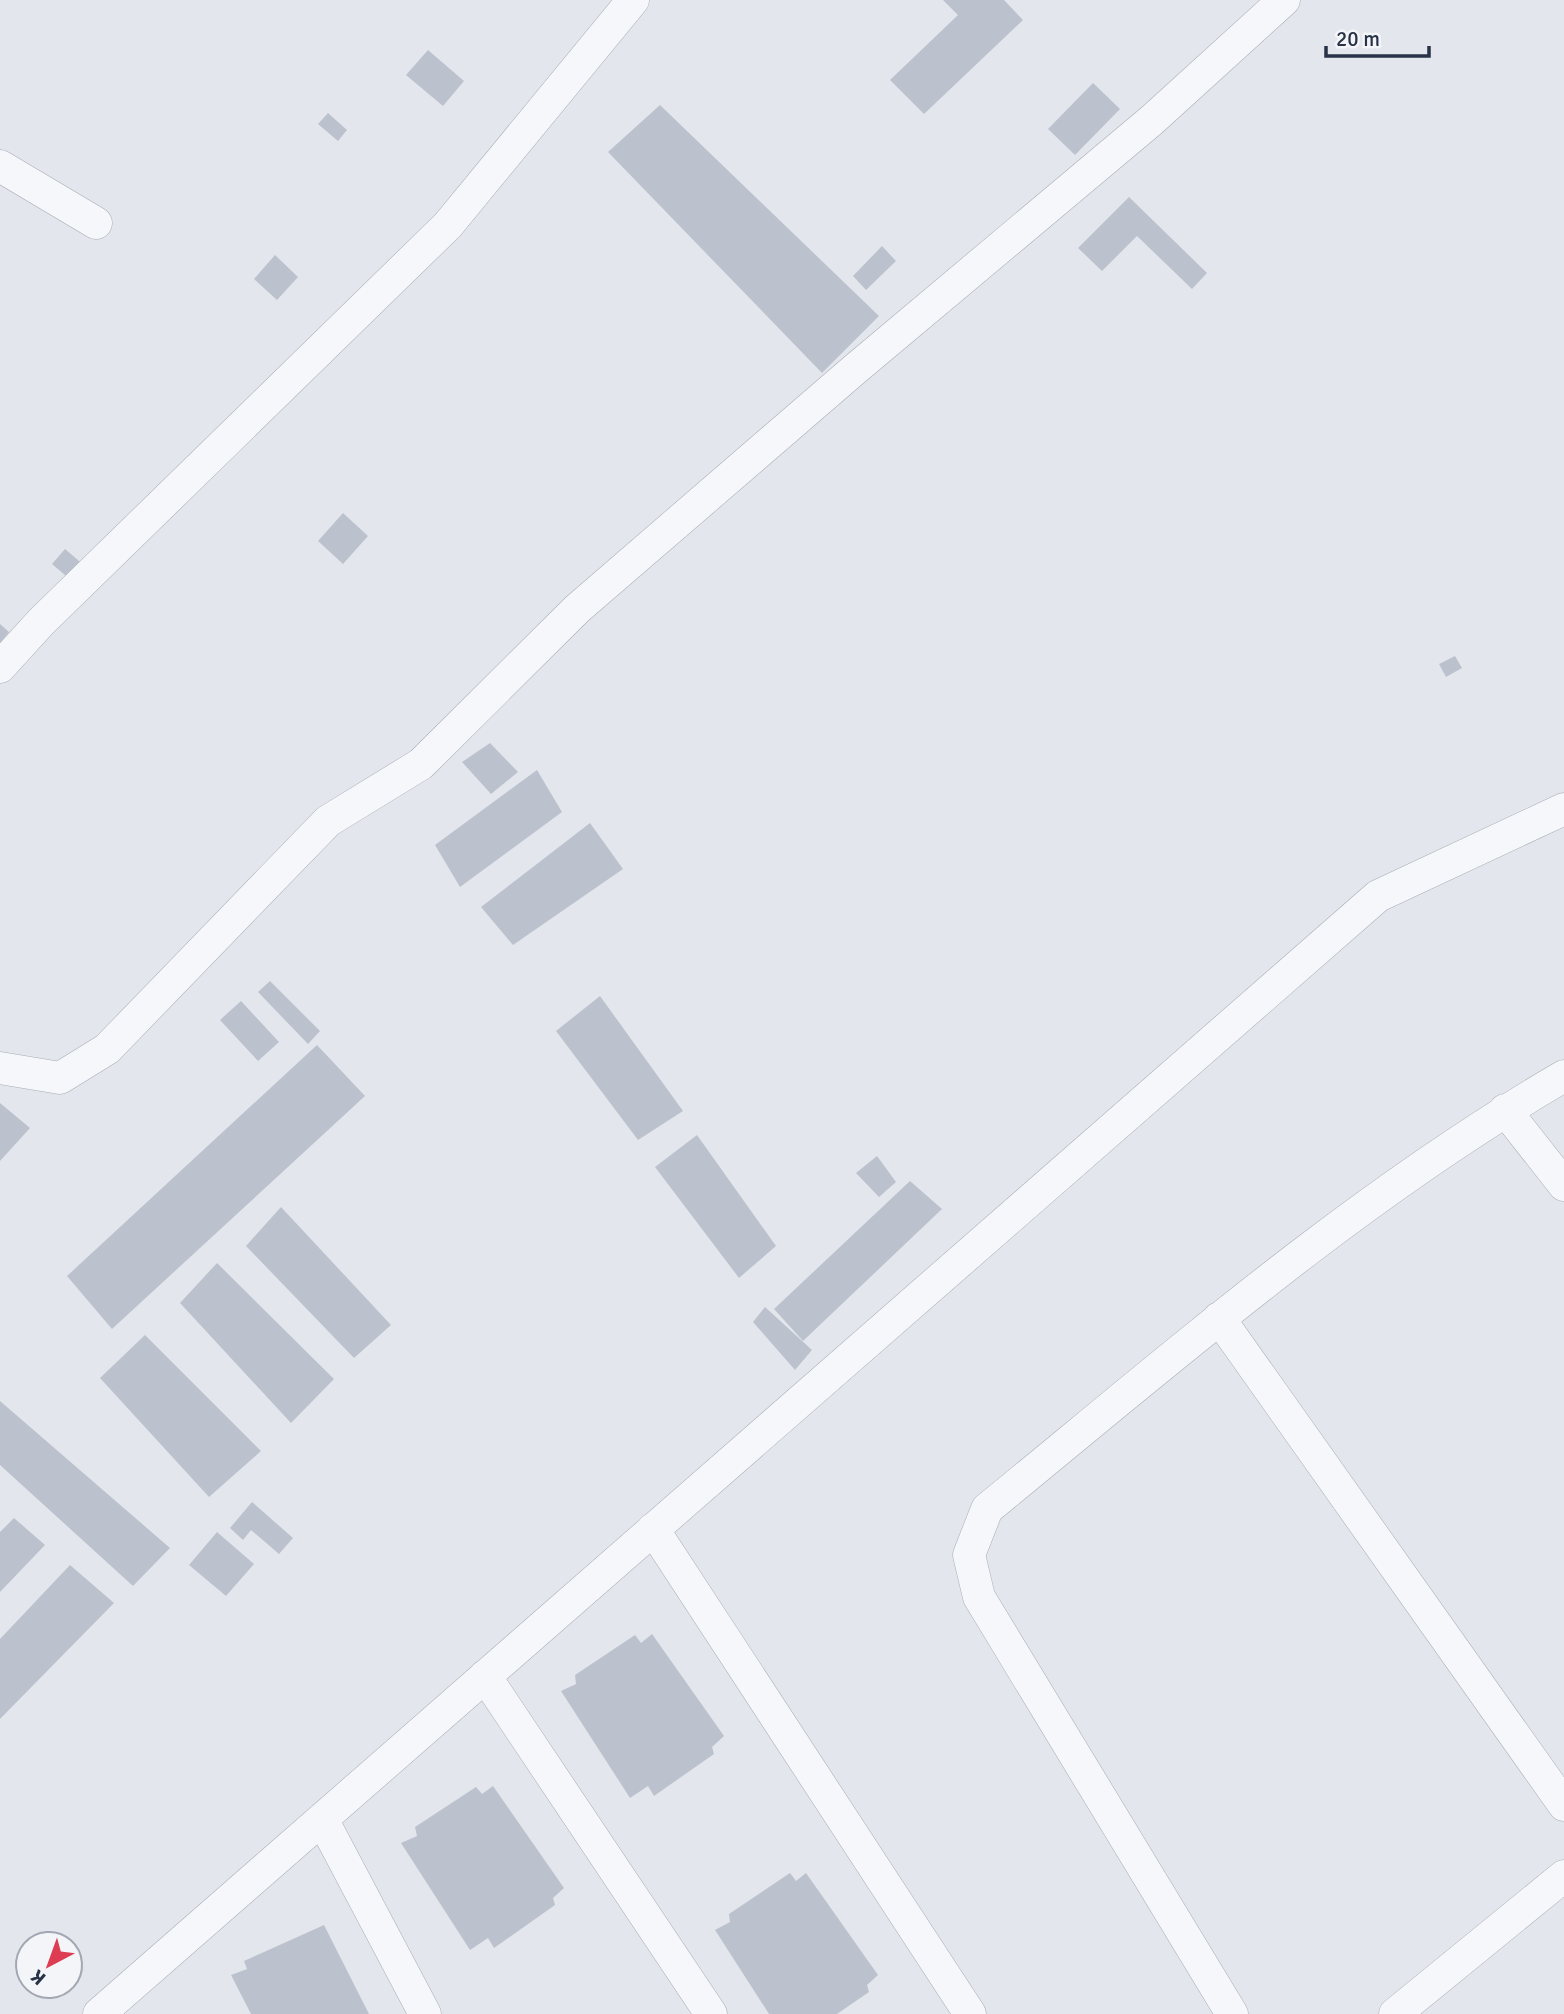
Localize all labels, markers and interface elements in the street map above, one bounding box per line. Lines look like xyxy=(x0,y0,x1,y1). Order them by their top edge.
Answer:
scale bar xyxy=(1326,14,1429,58)
text: 20 m xyxy=(1336,26,1380,52)
north arrow xyxy=(14,1930,84,2000)
text: K xyxy=(26,1964,51,1990)

